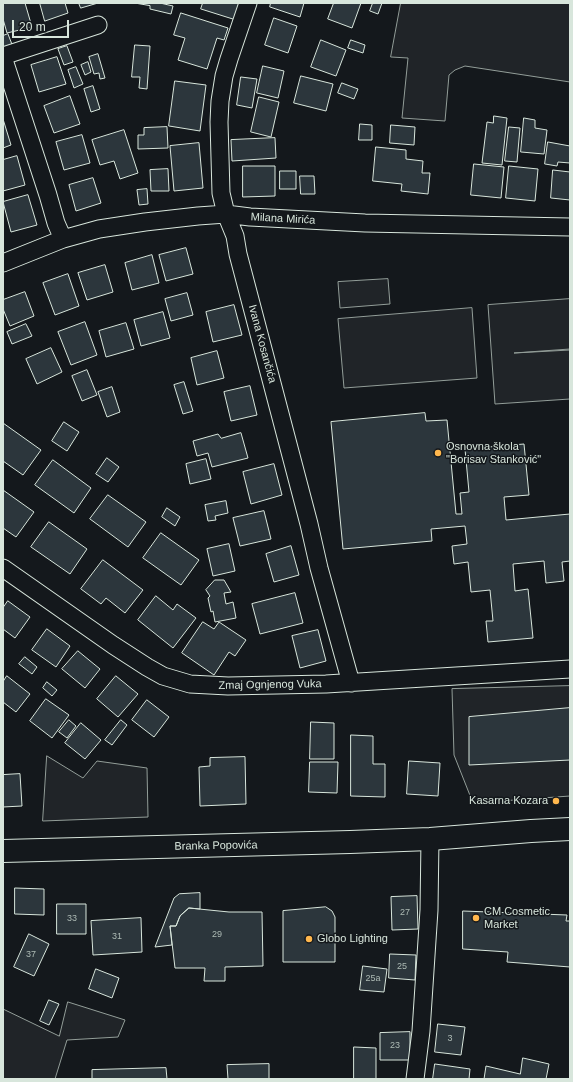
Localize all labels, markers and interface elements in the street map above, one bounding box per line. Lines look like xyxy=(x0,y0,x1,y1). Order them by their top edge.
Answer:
scale bar xyxy=(14,12,71,38)
text: 20 m xyxy=(19,20,46,34)
street label: Milana Mirića xyxy=(250,211,316,227)
street label: Ivana Kosančića xyxy=(245,303,279,385)
place label: Osnovna škola "Borisav Stanković" xyxy=(446,440,541,466)
marker: Osnovna škola "Borisav Stanković" xyxy=(433,448,443,458)
street label: Zmaj Ognjenog Vuka xyxy=(218,678,322,692)
place label: Kasarna Kozara xyxy=(469,794,548,808)
marker: Kasarna Kozara xyxy=(551,796,561,806)
street label: Branka Popovića xyxy=(174,839,258,853)
place label: CM Cosmetic Market xyxy=(484,905,550,931)
house number: 27 xyxy=(400,908,410,918)
marker: CM Cosmetic Market xyxy=(471,913,481,923)
house number: 33 xyxy=(67,914,77,924)
house number: 29 xyxy=(212,930,222,940)
house number: 31 xyxy=(112,932,122,942)
place label: Globo Lighting xyxy=(317,932,388,946)
marker: Globo Lighting xyxy=(304,934,314,944)
house number: 37 xyxy=(26,950,36,960)
house number: 25 xyxy=(397,962,407,972)
house number: 25a xyxy=(365,974,381,984)
house number: 3 xyxy=(447,1034,453,1044)
house number: 23 xyxy=(390,1041,400,1051)

